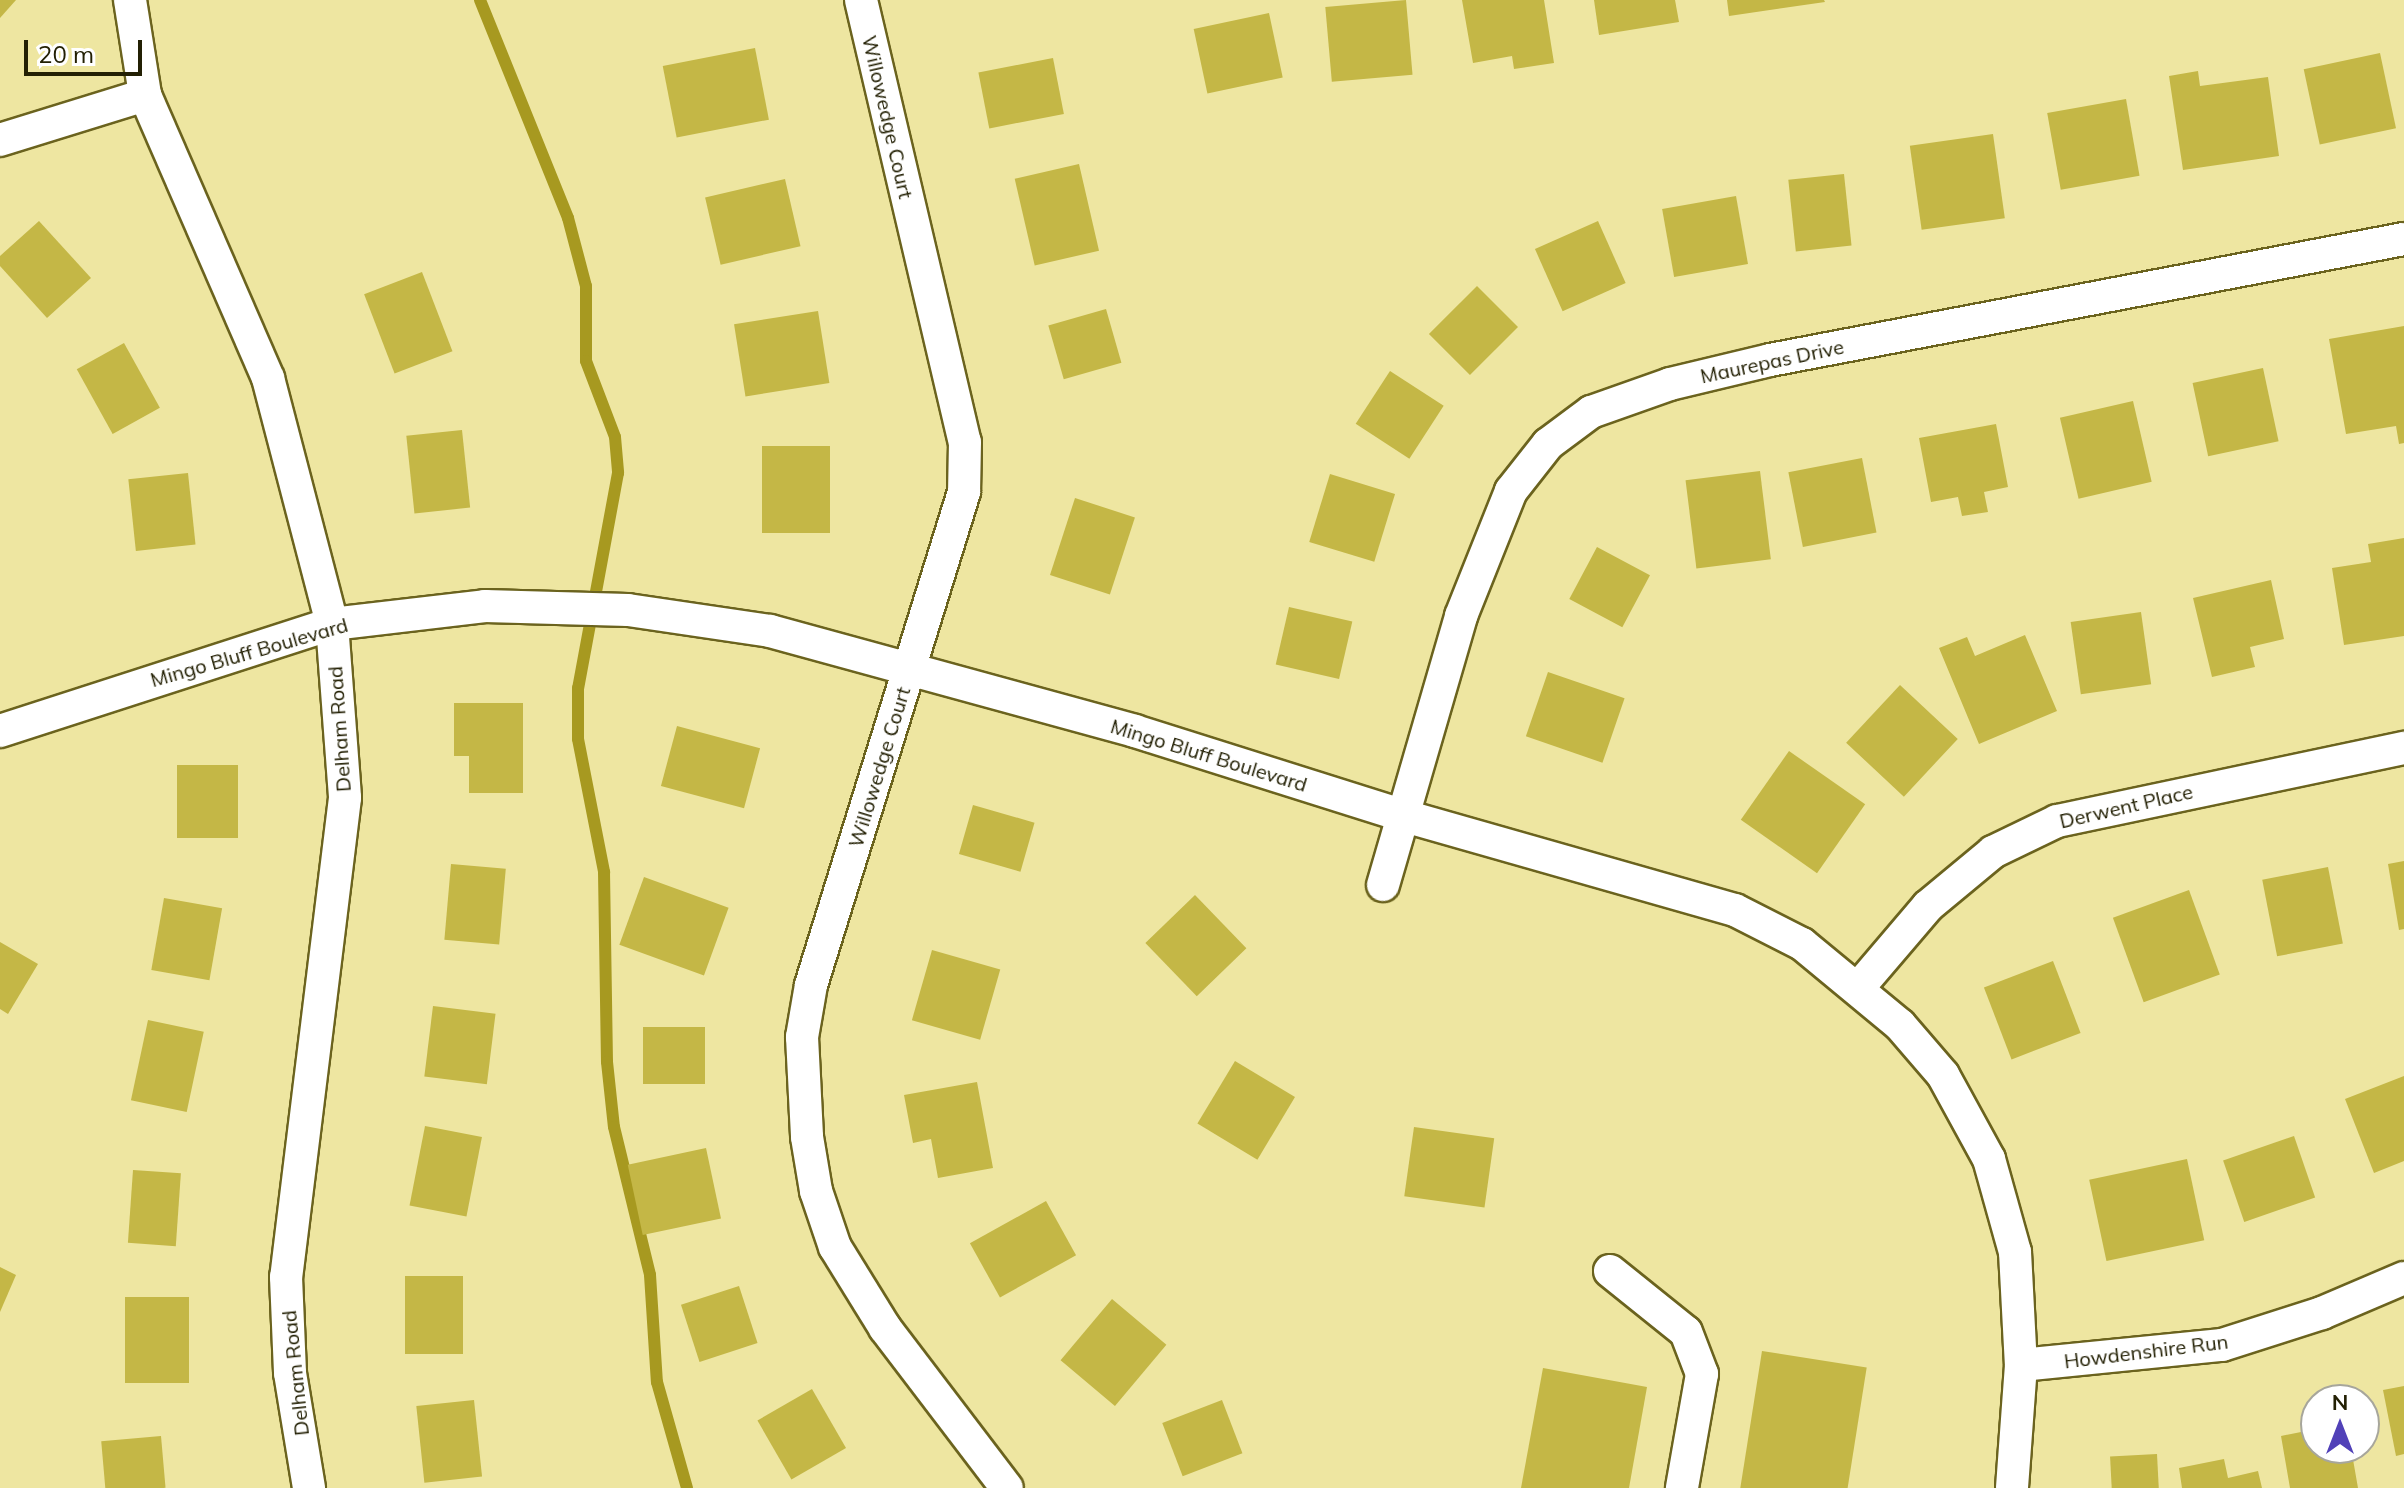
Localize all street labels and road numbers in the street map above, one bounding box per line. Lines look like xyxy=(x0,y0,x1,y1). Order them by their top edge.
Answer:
street label: Willowedge Court xyxy=(858,33,918,201)
street label: Maurepas Drive xyxy=(1698,334,1846,388)
street label: Mingo Bluff Boulevard xyxy=(148,612,350,692)
street label: Delham Road xyxy=(323,665,355,793)
street label: Willowedge Court xyxy=(843,684,915,850)
street label: Mingo Bluff Boulevard xyxy=(1108,714,1310,796)
street label: Derwent Place xyxy=(2057,779,2195,833)
street label: Delham Road xyxy=(276,1309,314,1437)
street label: Howdenshire Run xyxy=(2063,1329,2229,1373)

